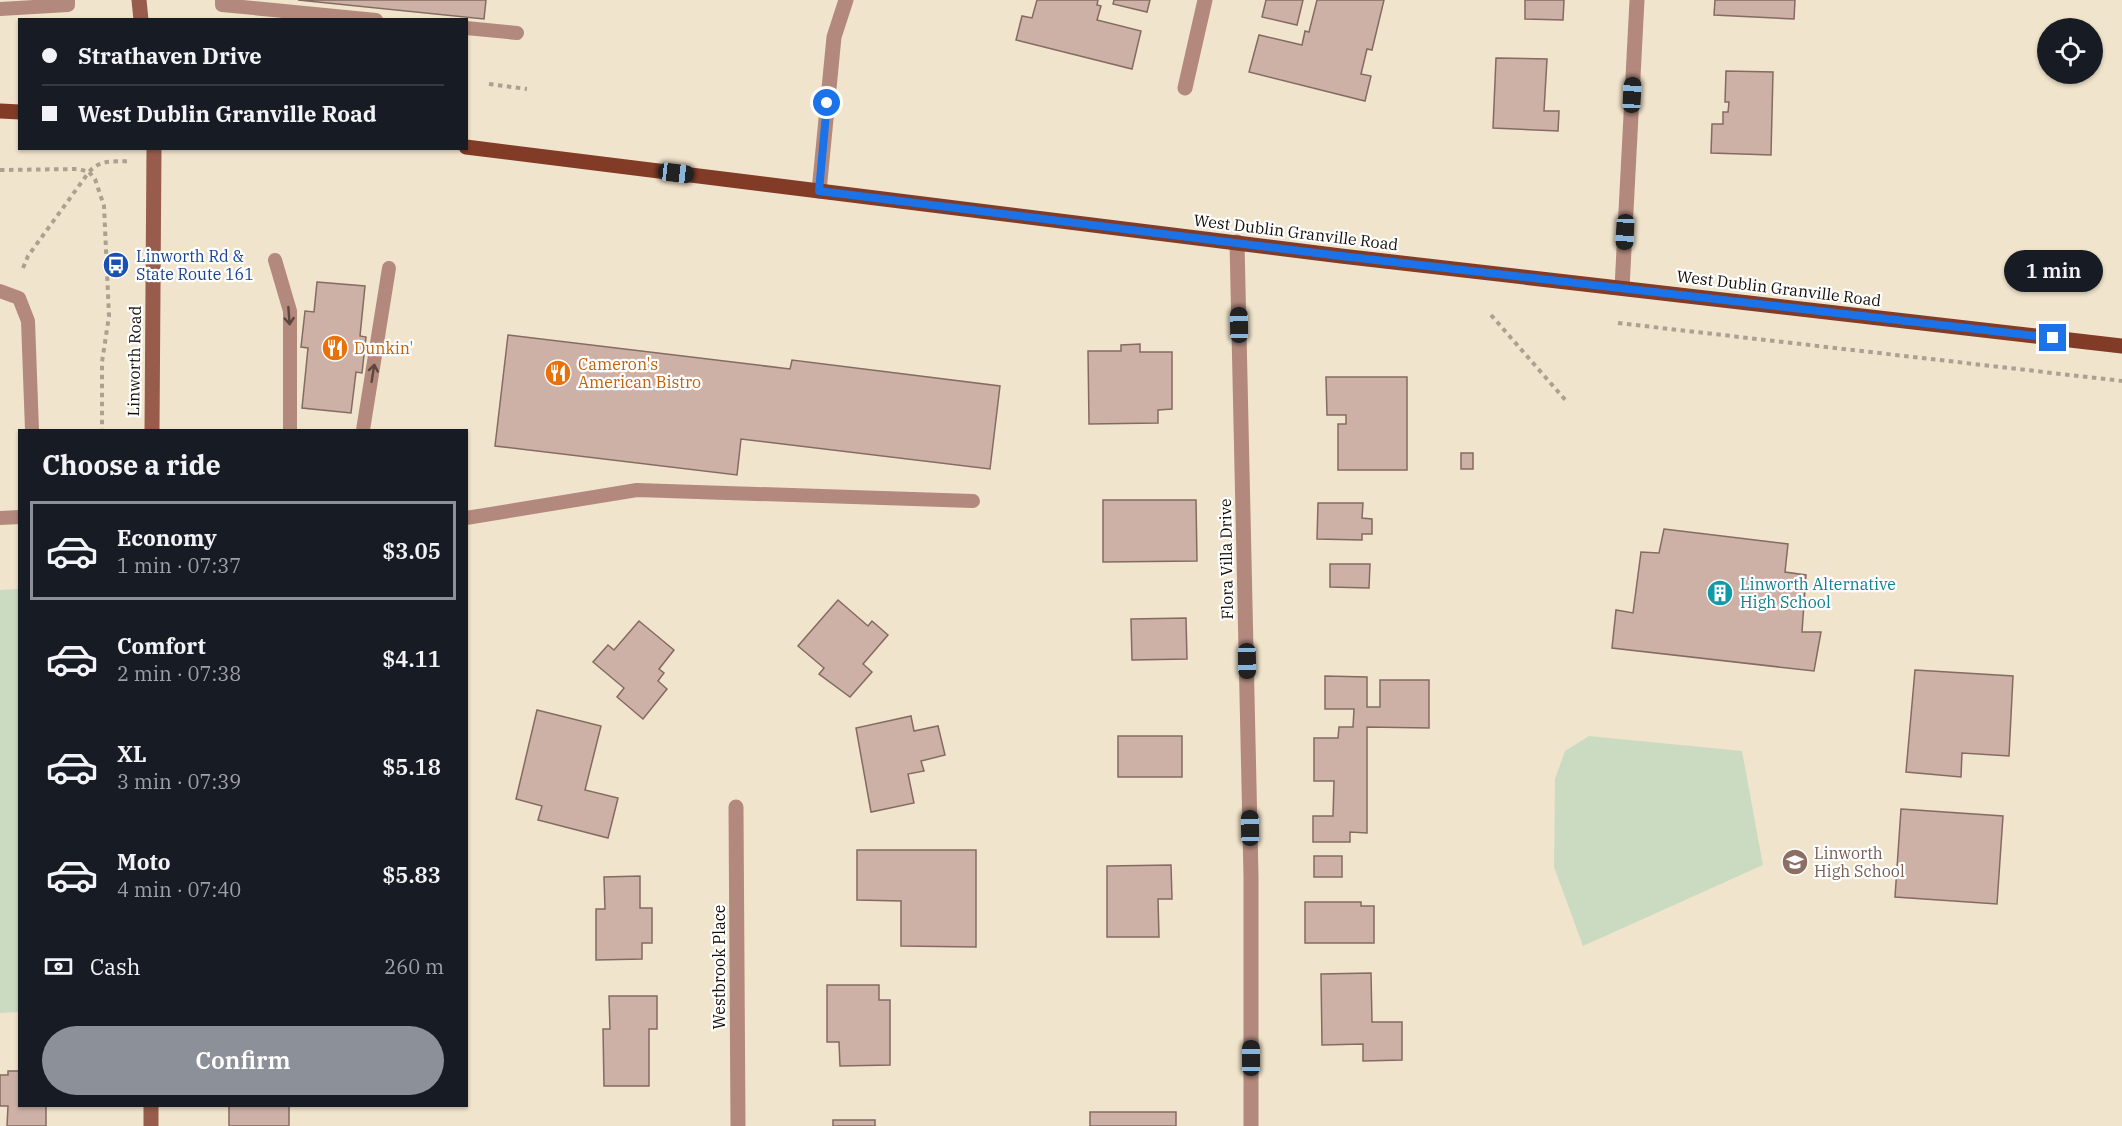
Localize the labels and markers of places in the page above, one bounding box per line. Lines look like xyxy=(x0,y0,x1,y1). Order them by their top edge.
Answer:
place label: Linworth Rd & State Route 161 xyxy=(136,246,254,284)
bus stop icon: Linworth Rd & State Route 161 xyxy=(101,250,131,280)
restaurant icon: Dunkin' xyxy=(320,333,350,363)
place label: Dunkin' xyxy=(354,338,413,358)
place label: Cameron's American Bistro xyxy=(578,354,701,392)
restaurant icon: Cameron's American Bistro xyxy=(543,358,573,388)
place label: Linworth Alternative High School xyxy=(1740,574,1896,612)
building icon: Linworth Alternative High School xyxy=(1705,578,1735,608)
place label: Linworth High School xyxy=(1814,843,1905,881)
school or university icon: Linworth High School xyxy=(1780,847,1810,877)

